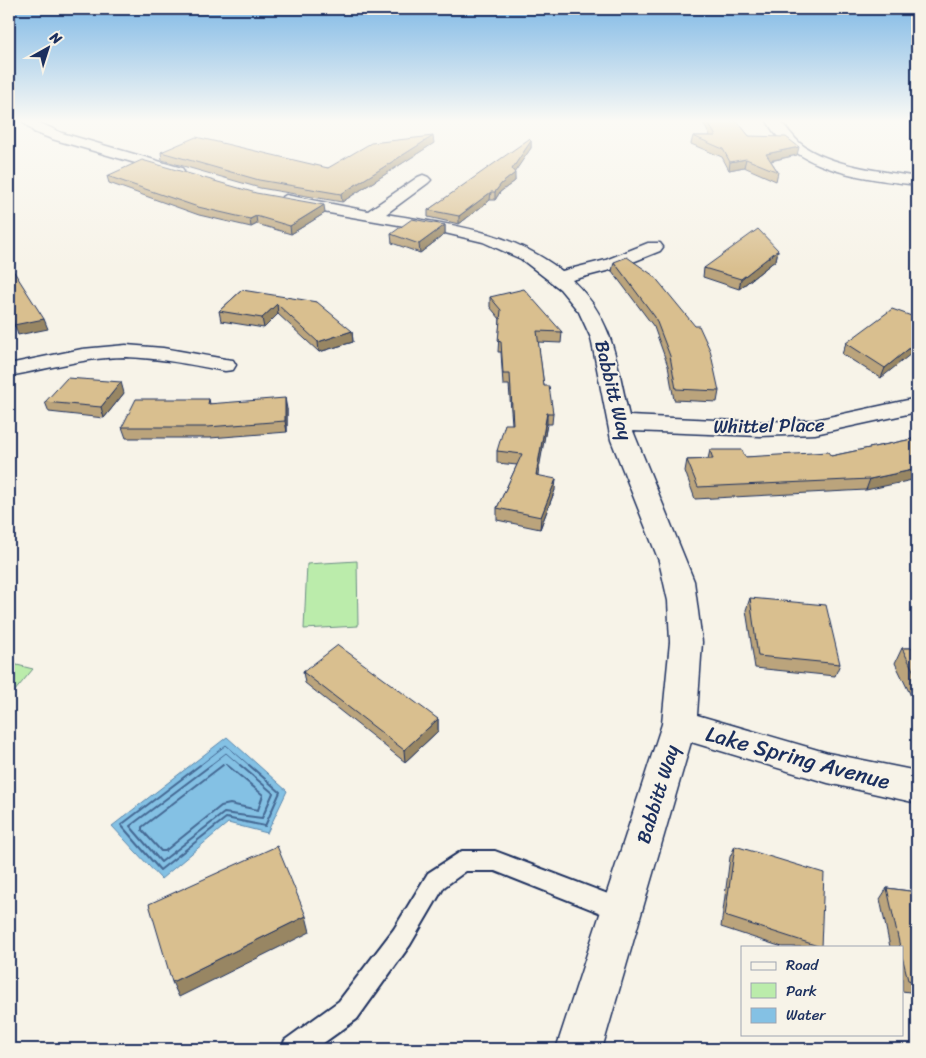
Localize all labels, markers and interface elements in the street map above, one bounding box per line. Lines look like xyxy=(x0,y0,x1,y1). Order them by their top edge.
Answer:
north arrow xyxy=(22,22,72,72)
text: N xyxy=(43,25,68,51)
street label: Babbitt Way xyxy=(585,337,642,444)
street label: Whittel Place xyxy=(713,408,825,443)
street label: Lake Spring Avenue xyxy=(701,714,895,801)
street label: Babbitt Way xyxy=(627,740,688,848)
legend xyxy=(741,946,904,1036)
text: Road xyxy=(786,952,819,978)
text: Park xyxy=(786,978,817,1004)
text: Water xyxy=(786,1002,826,1028)

